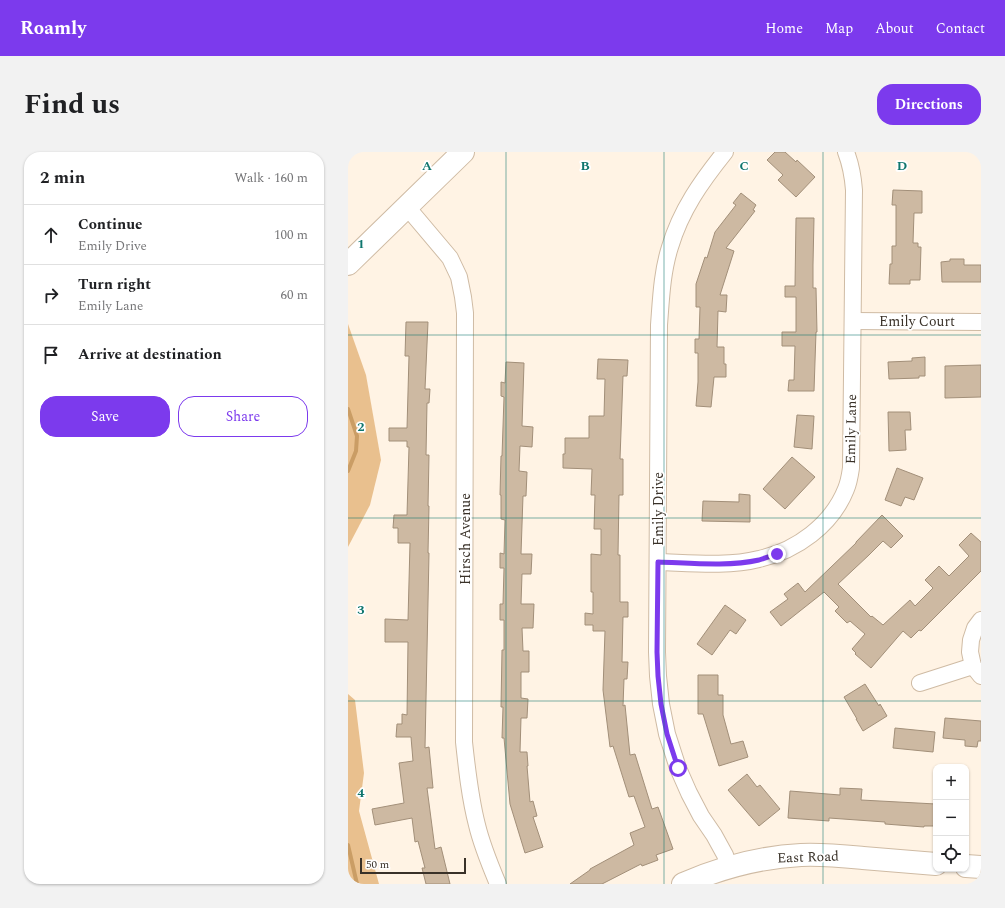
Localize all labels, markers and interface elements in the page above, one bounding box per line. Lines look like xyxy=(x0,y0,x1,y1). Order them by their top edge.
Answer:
text: Roamly xyxy=(20,14,86,43)
text: Home xyxy=(765,18,803,39)
text: Map xyxy=(825,18,853,39)
text: About xyxy=(875,18,914,39)
text: Contact xyxy=(936,18,985,39)
text: Find us xyxy=(24,83,120,126)
button: Directions xyxy=(877,84,981,125)
text: A xyxy=(422,156,432,176)
text: B xyxy=(580,156,590,176)
text: C xyxy=(739,156,749,176)
text: D xyxy=(897,156,907,176)
text: 2 min xyxy=(40,165,85,191)
text: Walk · 160 m xyxy=(234,168,308,188)
text: Continue xyxy=(78,213,143,236)
icon: ahead xyxy=(40,224,62,246)
text: 100 m xyxy=(274,225,308,245)
text: 1 xyxy=(357,234,365,254)
text: Emily Drive xyxy=(78,236,147,256)
text: Turn right xyxy=(78,273,151,296)
icon: right xyxy=(40,284,62,306)
text: 60 m xyxy=(281,285,308,305)
text: Emily Lane xyxy=(78,296,143,316)
street label: Emily Court xyxy=(879,311,955,332)
text: Arrive at destination xyxy=(78,343,222,366)
icon: arrive xyxy=(40,344,62,366)
street label: Emily Lane xyxy=(840,393,862,464)
button: Save xyxy=(40,396,170,437)
button: Share xyxy=(178,396,308,437)
text: 2 xyxy=(357,417,365,437)
street label: Emily Drive xyxy=(648,472,669,546)
street label: Hirsch Avenue xyxy=(455,493,476,585)
route end xyxy=(768,545,786,563)
text: 3 xyxy=(357,600,365,620)
route start xyxy=(669,759,687,777)
map controls xyxy=(933,764,969,872)
button: + xyxy=(933,764,969,800)
text: 4 xyxy=(357,783,365,803)
button: − xyxy=(933,800,969,836)
button: locate xyxy=(933,836,969,872)
street label: East Road xyxy=(777,845,839,869)
scale bar xyxy=(360,856,466,875)
text: 50 m xyxy=(366,856,389,873)

